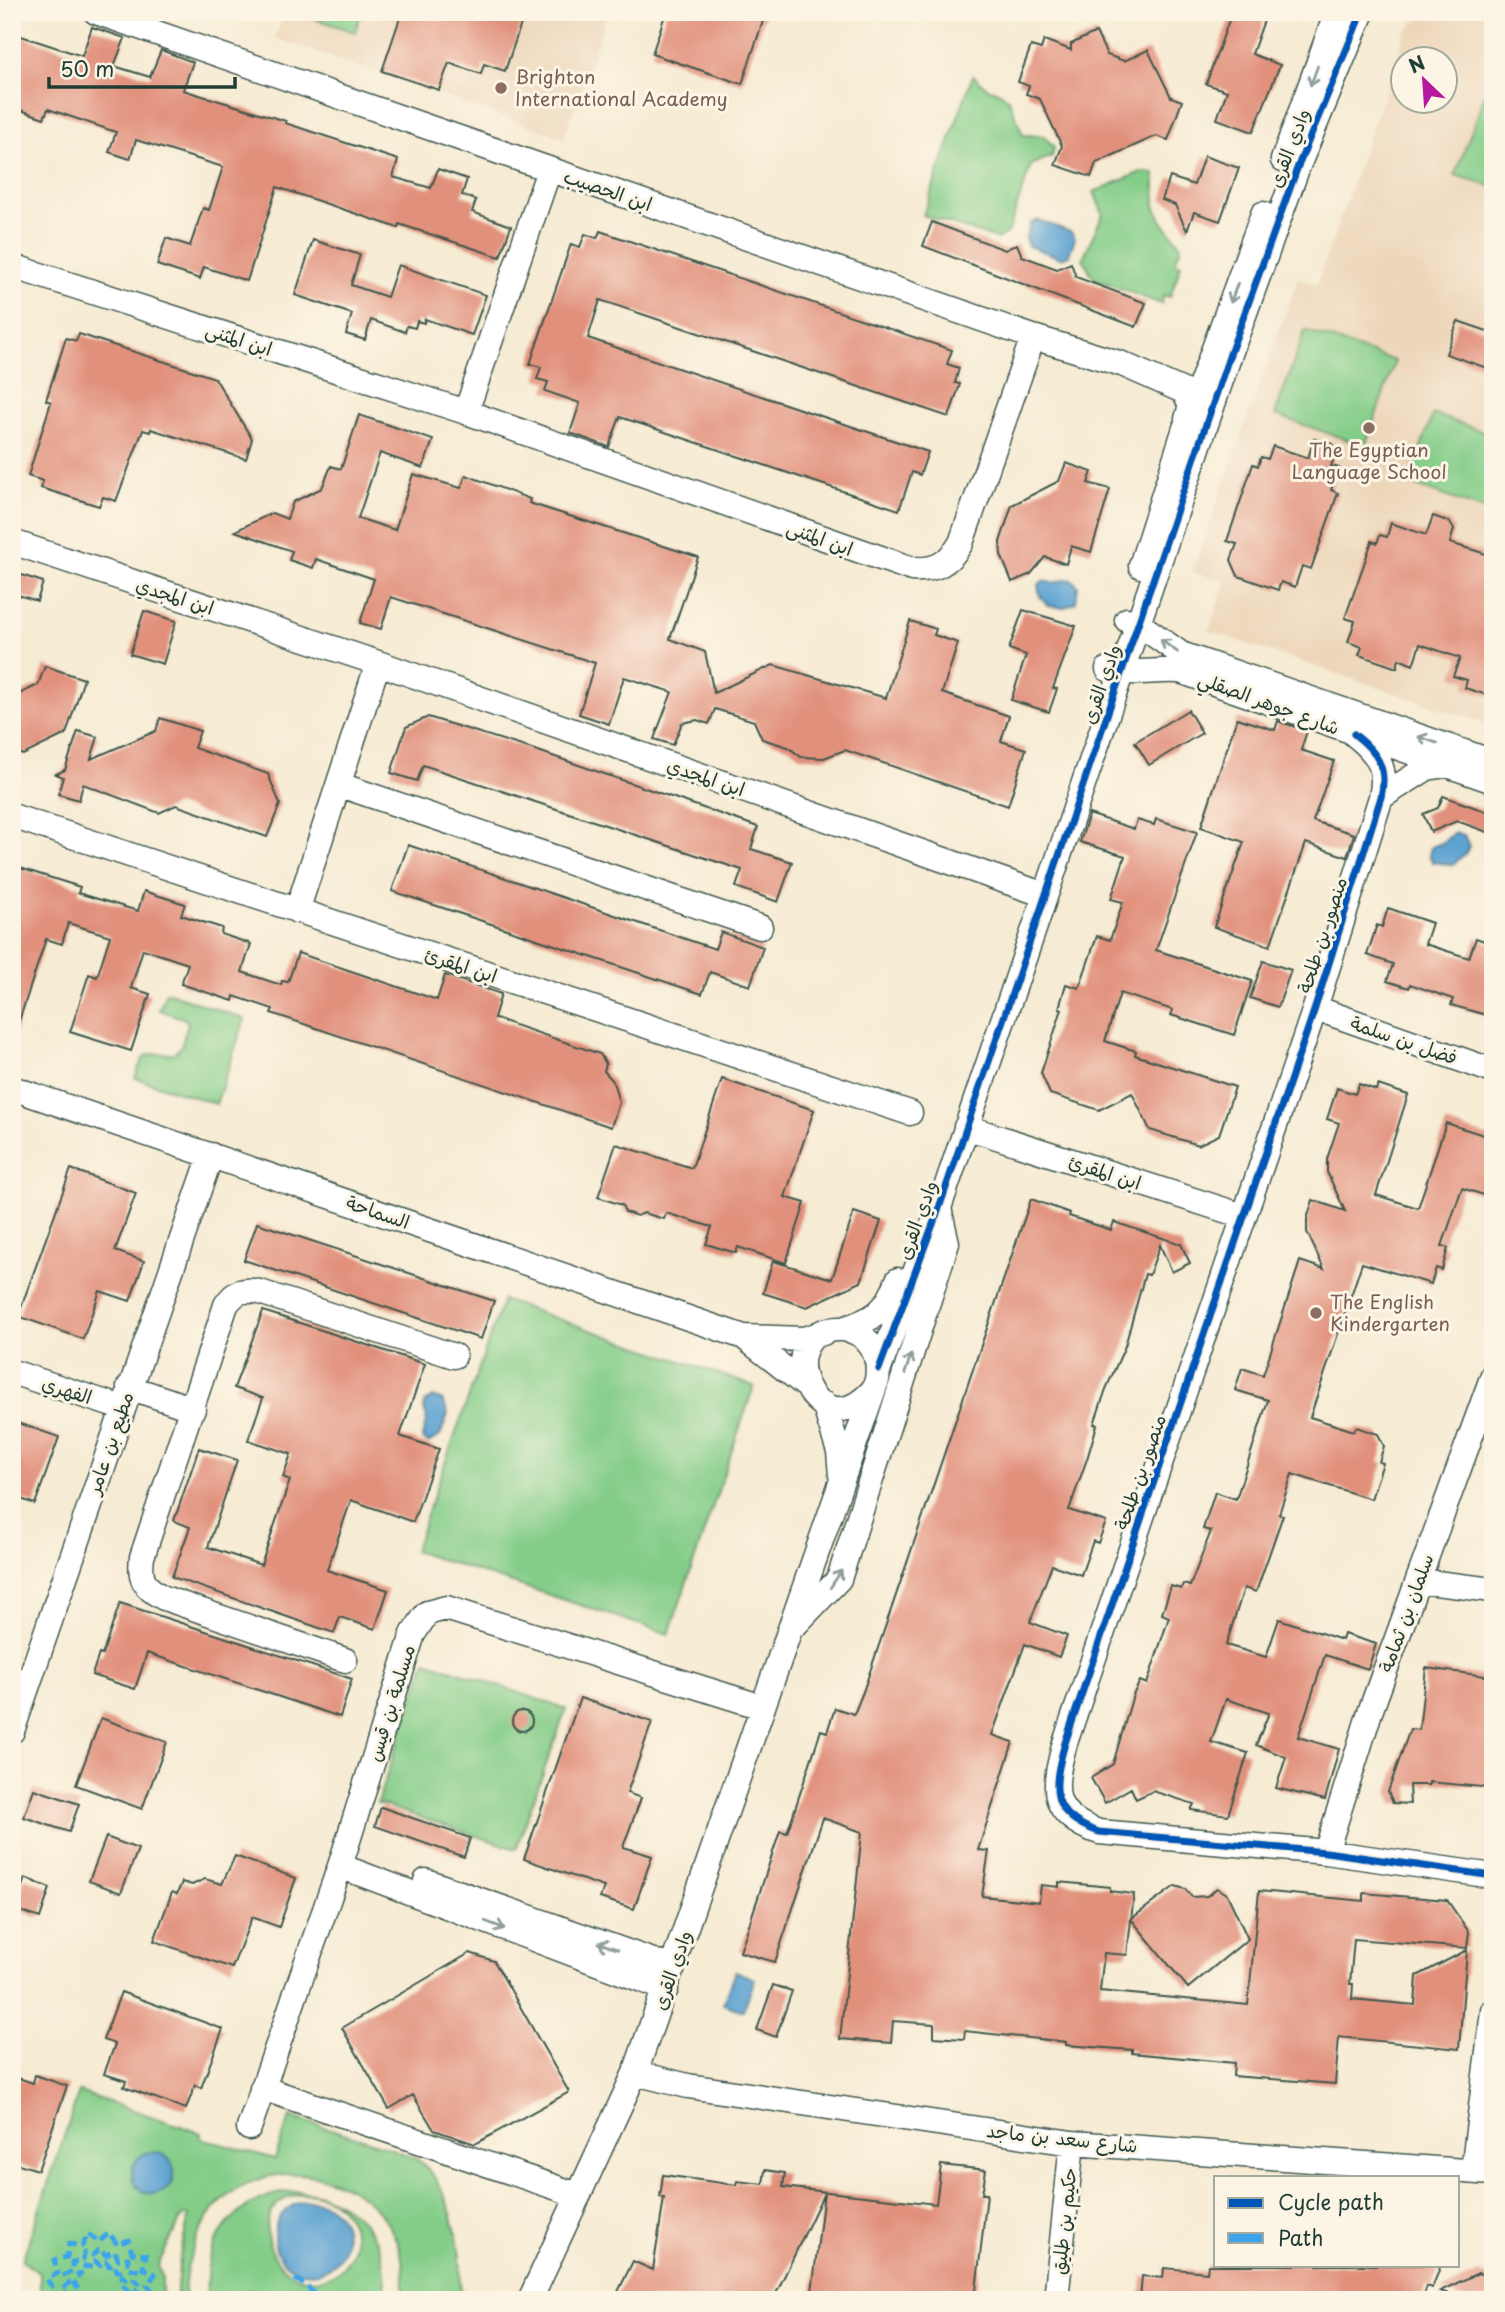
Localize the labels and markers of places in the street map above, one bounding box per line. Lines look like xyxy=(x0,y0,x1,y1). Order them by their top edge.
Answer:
place label: Brighton International Academy xyxy=(515,62,728,112)
marker: Brighton International Academy xyxy=(493,80,509,96)
marker: The Egyptian Language School xyxy=(1361,420,1377,436)
place label: The Egyptian Language School xyxy=(1291,435,1447,485)
place label: The English Kindergarten xyxy=(1330,1287,1450,1337)
marker: The English Kindergarten xyxy=(1308,1305,1324,1321)

